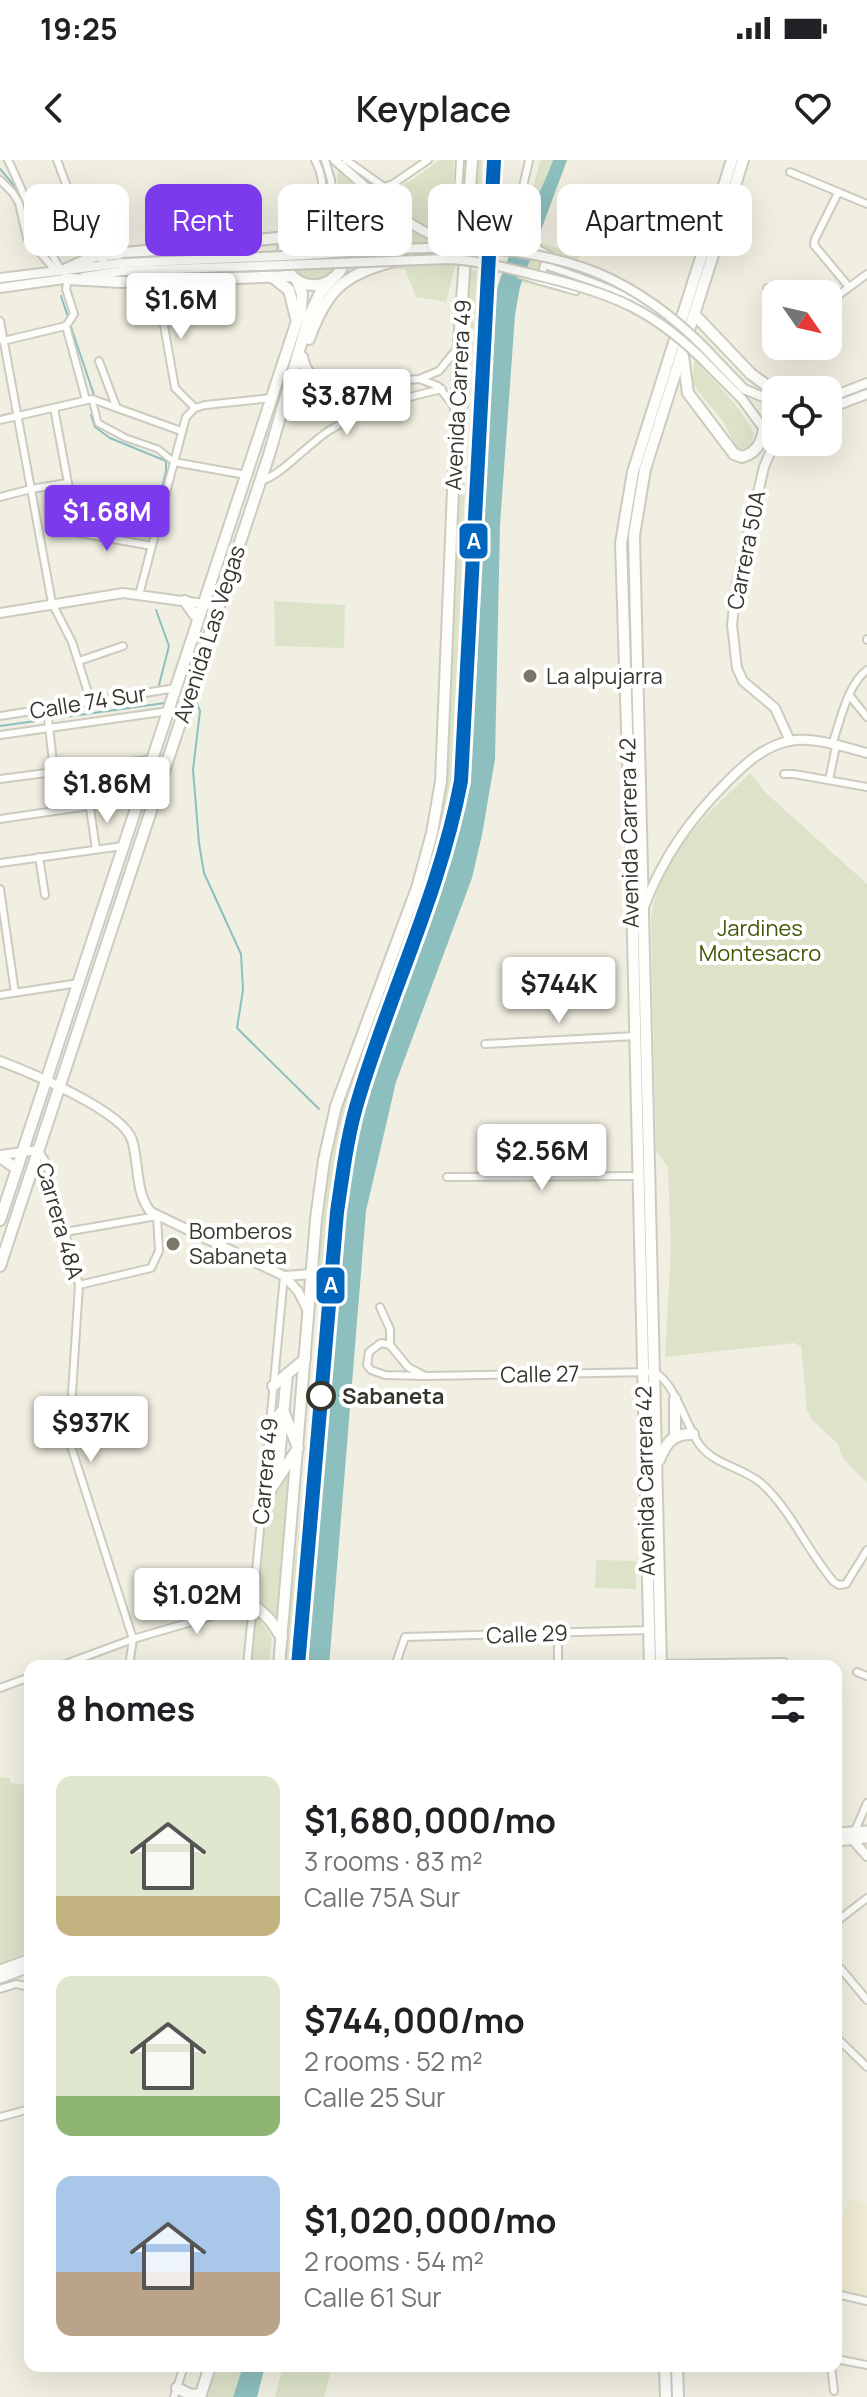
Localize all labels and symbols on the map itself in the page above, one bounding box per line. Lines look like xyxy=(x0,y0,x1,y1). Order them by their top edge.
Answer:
pin: $1.6M xyxy=(125,273,237,341)
north arrow xyxy=(762,280,842,360)
street label: Avenida Carrera 49 xyxy=(438,299,478,491)
pin: $3.87M xyxy=(282,369,412,437)
pin: $1.68M xyxy=(42,485,172,553)
street label: Carrera 50A xyxy=(720,488,772,612)
line badge: A xyxy=(458,522,489,560)
text: A xyxy=(467,526,482,556)
street label: Avenida Las Vegas xyxy=(166,541,252,727)
place label: La alpujarra xyxy=(546,661,663,691)
marker: La alpujarra xyxy=(521,667,539,685)
street label: Calle 74 Sur xyxy=(28,678,148,726)
street label: Avenida Carrera 42 xyxy=(612,738,646,928)
pin: $1.86M xyxy=(42,757,172,825)
park label: Jardines Montesacro xyxy=(699,913,821,968)
pin: $744K xyxy=(503,957,615,1025)
pin: $2.56M xyxy=(477,1124,607,1192)
street label: Carrera 48A xyxy=(29,1159,91,1283)
place label: Bomberos Sabaneta xyxy=(189,1216,292,1271)
marker: Bomberos Sabaneta xyxy=(164,1235,182,1253)
line badge: A xyxy=(315,1266,346,1305)
text: A xyxy=(324,1270,339,1300)
street label: Calle 27 xyxy=(500,1358,580,1390)
place label: Sabaneta xyxy=(342,1381,444,1411)
marker: Sabaneta xyxy=(307,1382,335,1410)
street label: Avenida Carrera 42 xyxy=(628,1386,662,1576)
pin: $937K xyxy=(35,1396,147,1464)
street label: Carrera 49 xyxy=(245,1416,285,1526)
pin: $1.02M xyxy=(132,1568,262,1636)
street label: Calle 29 xyxy=(486,1618,568,1650)

